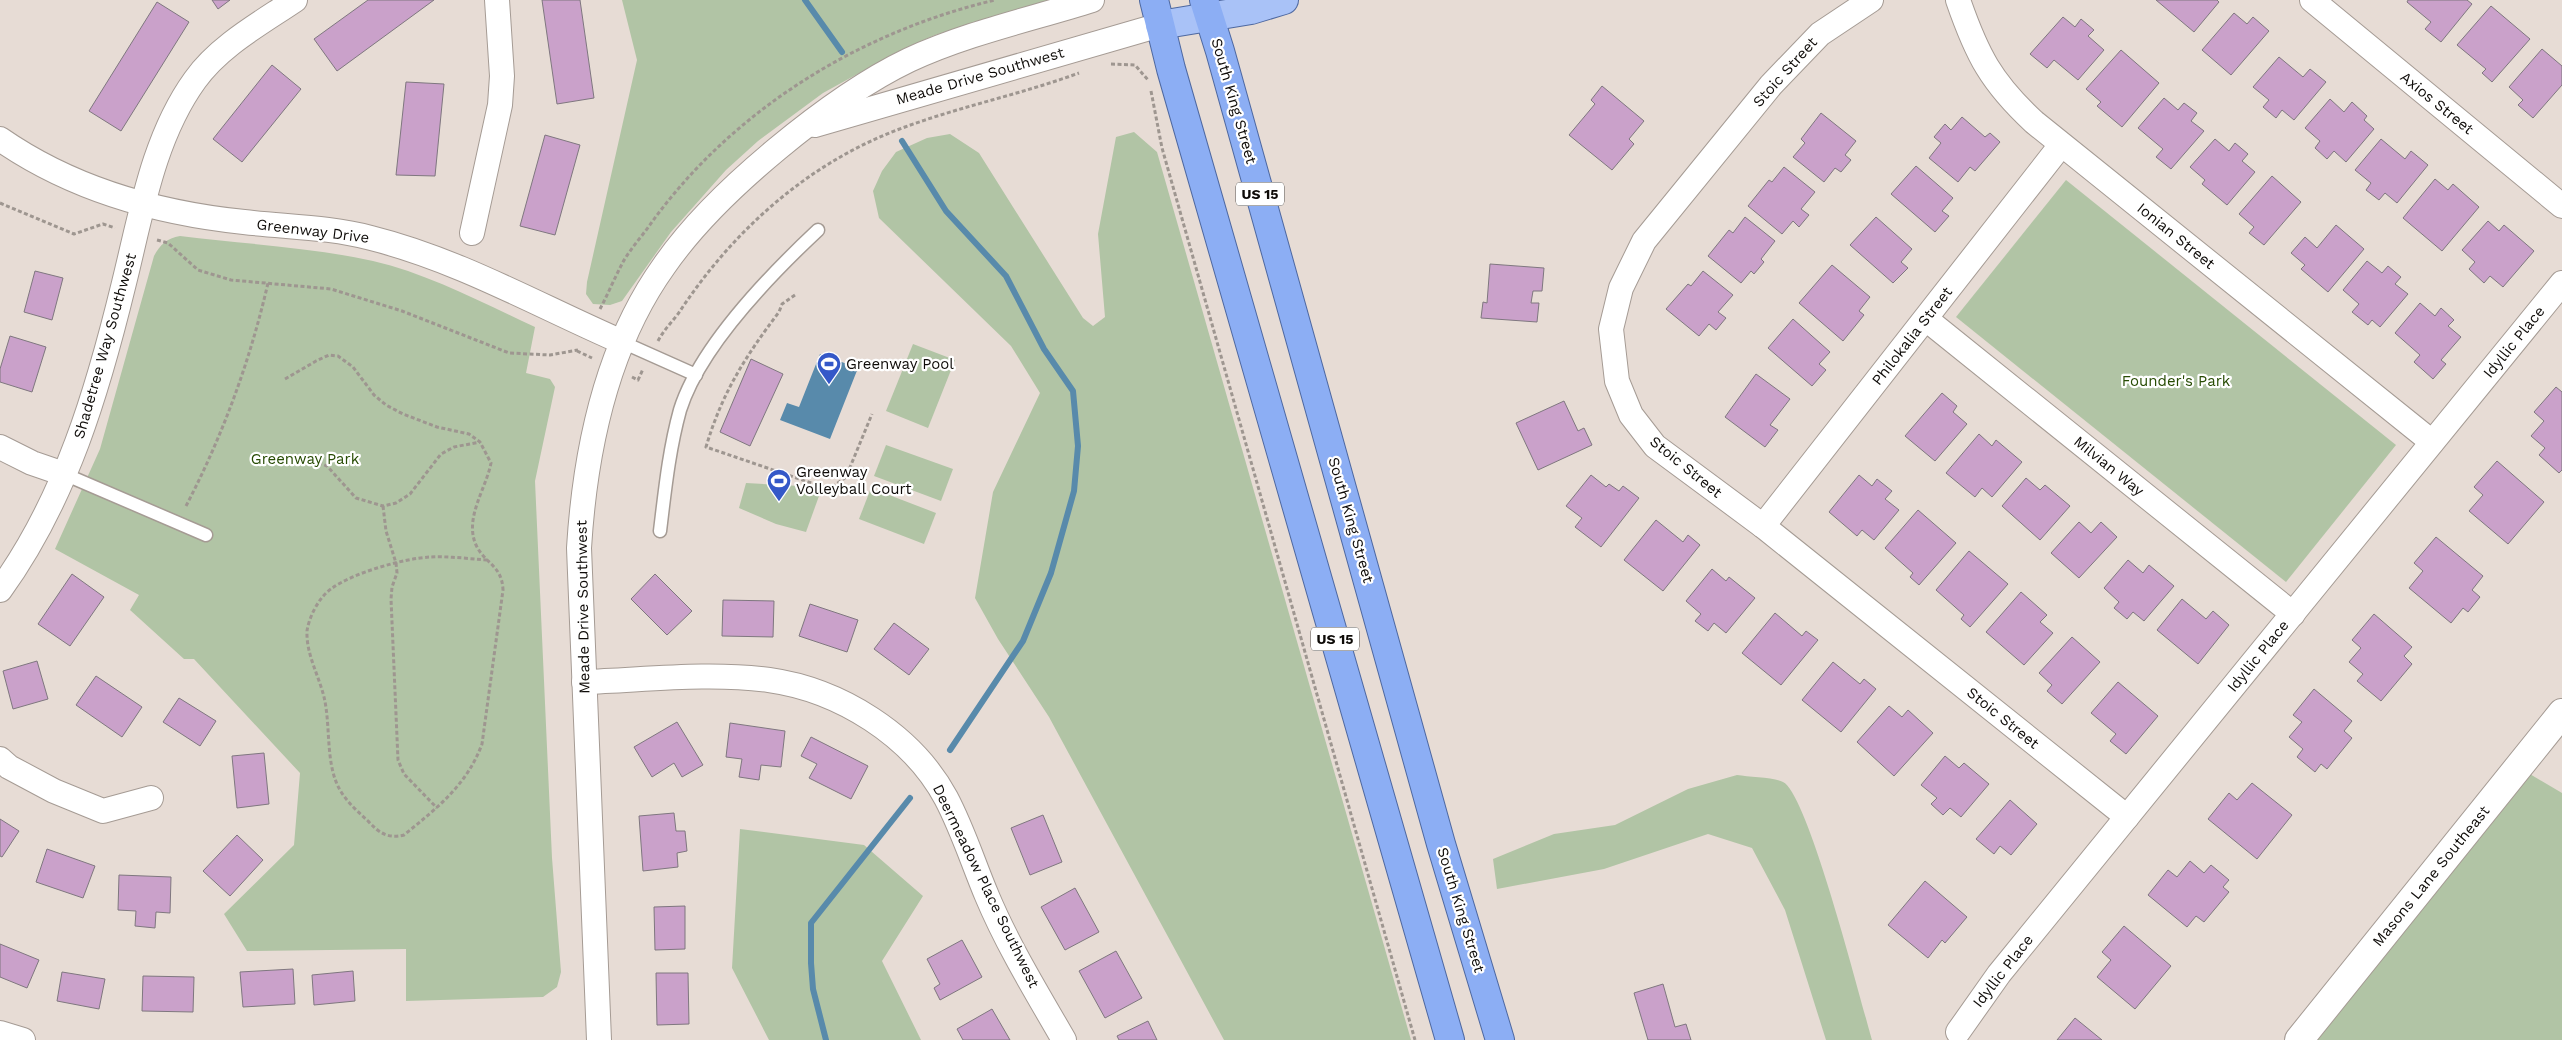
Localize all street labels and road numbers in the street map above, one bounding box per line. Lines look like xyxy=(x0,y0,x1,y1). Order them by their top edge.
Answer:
street label: Stoic Street xyxy=(1749,33,1821,111)
street label: South King Street xyxy=(1207,36,1261,167)
street label: Meade Drive Southwest xyxy=(894,43,1067,109)
street label: Axios Street xyxy=(2397,68,2478,138)
road number: US 15 xyxy=(1236,182,1284,205)
street label: Ionian Street xyxy=(2134,199,2219,273)
street label: Greenway Drive xyxy=(256,215,370,247)
street label: Shadetree Way Southwest xyxy=(70,250,140,441)
street label: Philokalia Street xyxy=(1868,283,1956,389)
street label: Idyllic Place xyxy=(2479,302,2549,382)
street label: Stoic Street xyxy=(1646,432,1726,502)
street label: Milvian Way xyxy=(2070,432,2148,500)
street label: South King Street xyxy=(1324,455,1378,586)
street label: Meade Drive Southwest xyxy=(572,519,594,694)
street label: Idyllic Place xyxy=(2223,616,2293,696)
road number: US 15 xyxy=(1311,628,1359,650)
street label: Stoic Street xyxy=(1963,683,2043,753)
street label: Deermeadow Place Southwest xyxy=(929,781,1044,991)
street label: Masons Lane Southeast xyxy=(2369,802,2494,950)
street label: South King Street xyxy=(1433,845,1489,975)
street label: Idyllic Place xyxy=(1969,931,2037,1011)

